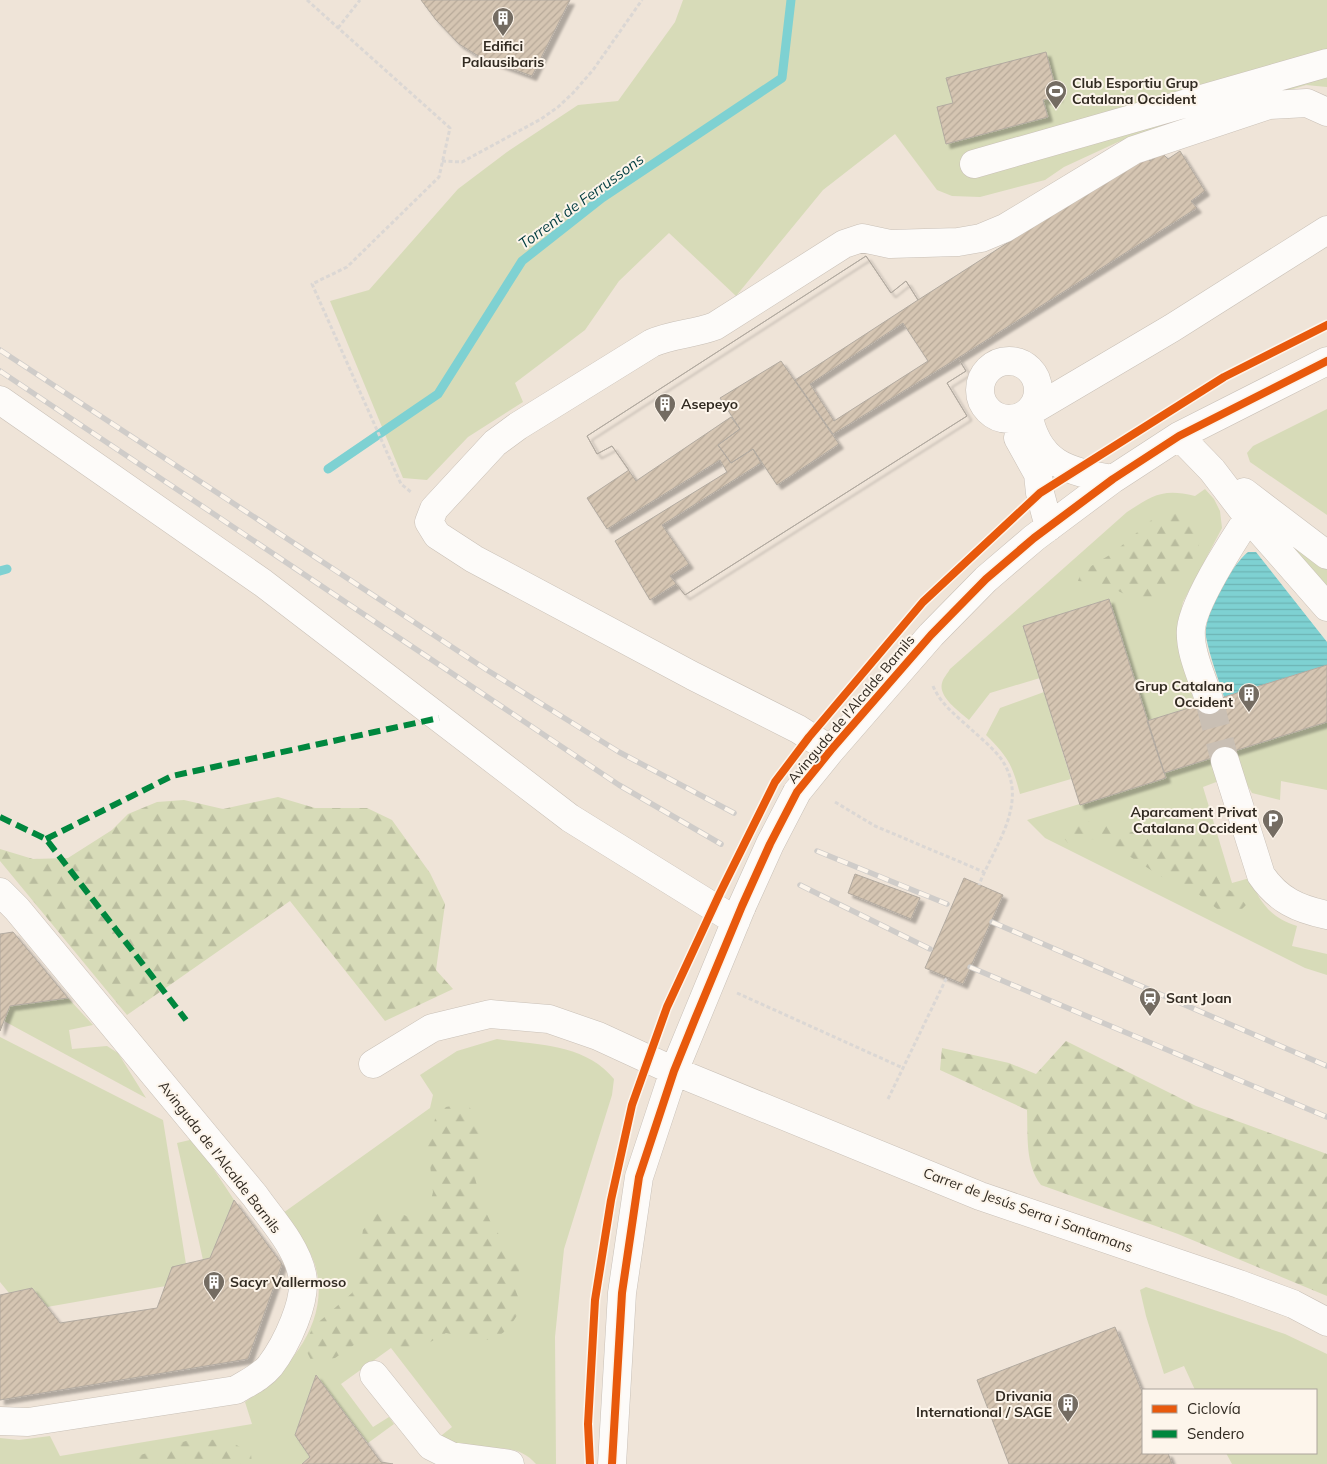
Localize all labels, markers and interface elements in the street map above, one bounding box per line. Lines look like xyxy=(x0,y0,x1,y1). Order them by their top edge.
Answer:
building icon: Edifici Palausibaris xyxy=(491,6,515,37)
place label: Edifici Palausibaris xyxy=(462,37,544,71)
place label: Club Esportiu Grup Catalana Occident xyxy=(1072,74,1199,108)
sports icon: Club Esportiu Grup Catalana Occident xyxy=(1044,79,1068,110)
water label: Torrent de Ferrussons xyxy=(515,149,647,253)
building icon: Asepeyo xyxy=(653,392,677,423)
place label: Asepeyo xyxy=(681,395,738,413)
street label: Avinguda de l'Alcalde Barnils xyxy=(783,631,919,787)
place label: Grup Catalana Occident xyxy=(1135,677,1234,711)
building icon: Grup Catalana Occident xyxy=(1237,682,1261,713)
place label: Aparcament Privat Catalana Occident xyxy=(1130,803,1258,837)
parking icon: Aparcament Privat Catalana Occident xyxy=(1261,808,1285,839)
station icon: Sant Joan xyxy=(1138,986,1162,1017)
place label: Sant Joan xyxy=(1166,989,1232,1007)
street label: Avinguda de l'Alcalde Barnils xyxy=(155,1077,285,1237)
street label: Carrer de Jesús Serra i Santamans xyxy=(921,1164,1135,1256)
building icon: Sacyr Vallermoso xyxy=(202,1270,226,1301)
place label: Sacyr Vallermoso xyxy=(230,1273,346,1291)
place label: Drivania International / SAGE xyxy=(916,1387,1052,1421)
legend xyxy=(1142,1389,1317,1454)
building icon: Drivania International / SAGE xyxy=(1056,1392,1080,1423)
text: Ciclovía xyxy=(1187,1399,1241,1418)
text: Sendero xyxy=(1187,1424,1244,1443)

